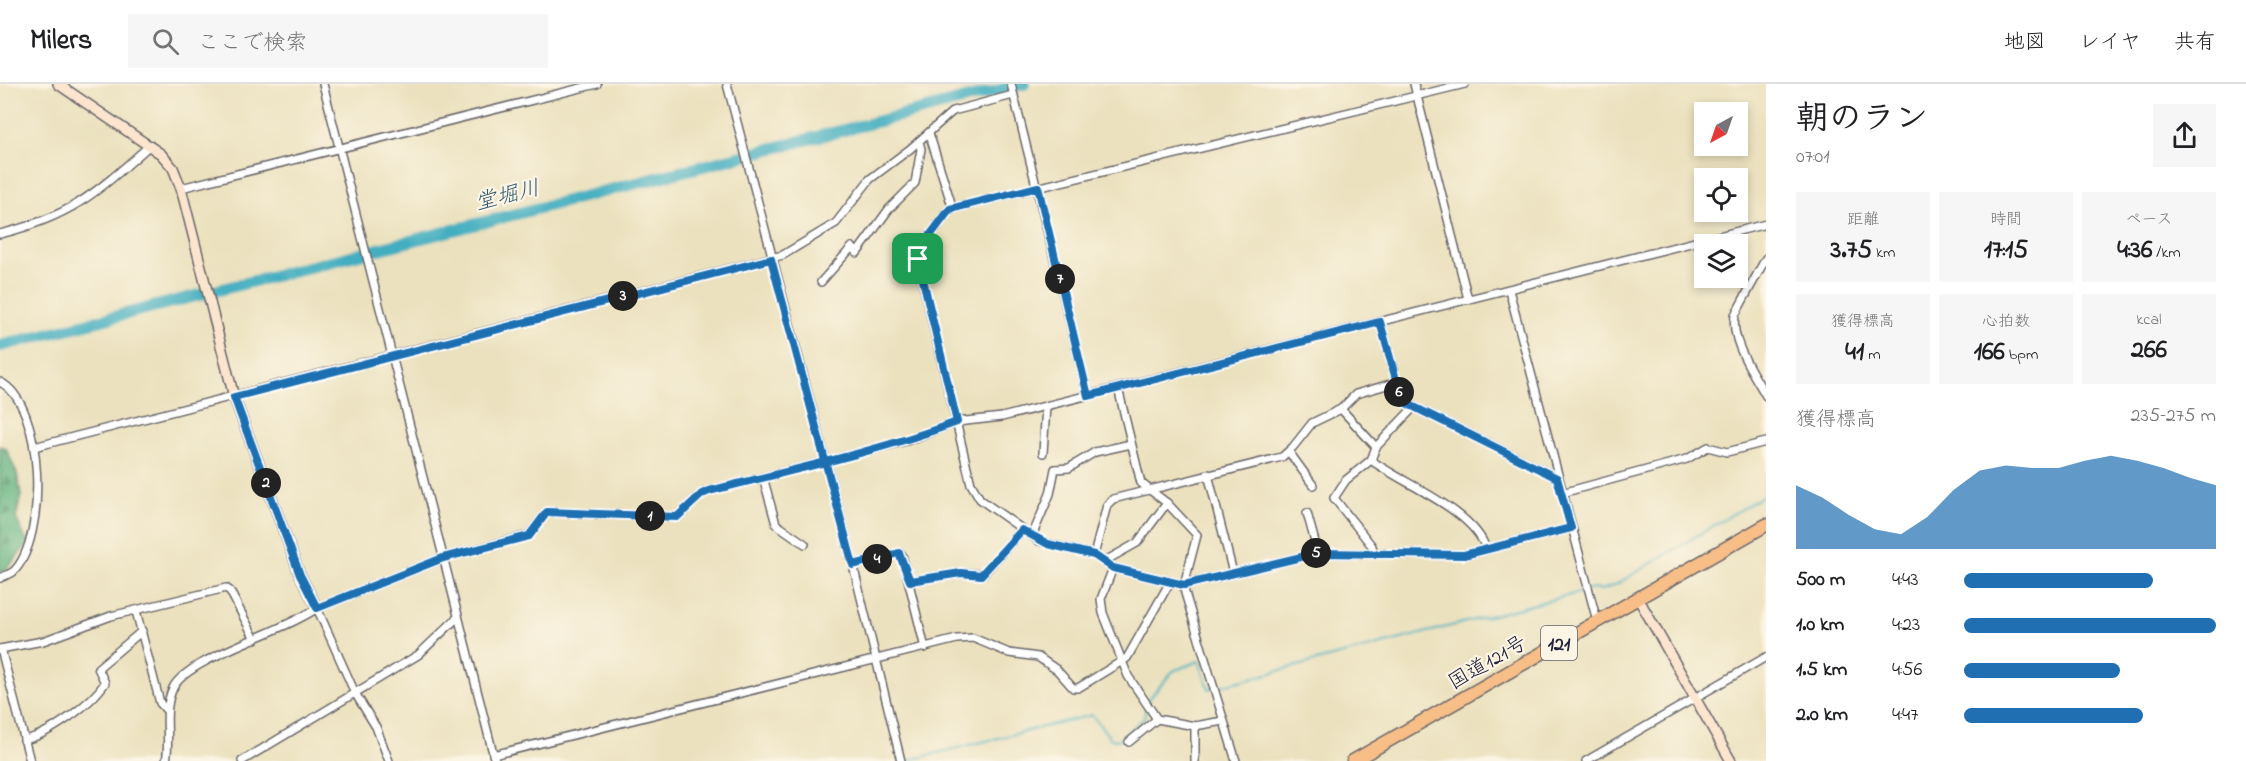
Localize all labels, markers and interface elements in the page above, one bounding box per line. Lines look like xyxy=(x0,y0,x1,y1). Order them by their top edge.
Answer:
search box xyxy=(128,14,548,68)
text: Milers xyxy=(30,21,92,62)
icon: search xyxy=(149,25,182,58)
text: ここで検索 xyxy=(197,28,307,60)
text: 地図 xyxy=(2004,28,2046,58)
text: レイヤ xyxy=(2079,28,2141,58)
text: 共有 xyxy=(2174,28,2216,58)
text: 朝のラン xyxy=(1796,96,1928,144)
north arrow xyxy=(1694,102,1748,156)
map controls xyxy=(1694,102,1748,288)
button: share xyxy=(2153,104,2216,167)
text: 07:01 xyxy=(1796,143,1830,172)
button: locate xyxy=(1694,168,1748,222)
water label: 堂堀川 xyxy=(472,173,544,220)
text: 距離 xyxy=(1847,208,1879,232)
text: 時間 xyxy=(1990,208,2022,232)
text: ペース xyxy=(2125,208,2173,232)
text: 3.75 xyxy=(1830,232,1872,270)
text: 17:15 xyxy=(1984,232,2028,270)
text: 4:36 xyxy=(2117,232,2152,270)
pin xyxy=(892,233,943,284)
button: layers xyxy=(1694,234,1748,288)
text: km xyxy=(1872,241,1896,265)
text: /km xyxy=(2152,241,2181,265)
icon: arrive xyxy=(901,242,934,275)
pin: 7 xyxy=(1045,264,1075,294)
text: 7 xyxy=(1057,267,1063,291)
pin: 3 xyxy=(608,281,638,311)
text: 3 xyxy=(620,284,626,308)
text: kcal xyxy=(2136,308,2162,332)
text: 獲得標高 xyxy=(1831,310,1895,334)
text: 心拍数 xyxy=(1982,310,2030,334)
text: 266 xyxy=(2131,332,2167,370)
text: 41 xyxy=(1845,334,1864,372)
text: 166 xyxy=(1974,334,2005,372)
text: m xyxy=(1864,343,1881,367)
text: bpm xyxy=(2005,343,2038,367)
pin: 6 xyxy=(1384,377,1414,407)
text: 6 xyxy=(1395,380,1403,404)
text: 235–275 m xyxy=(2130,402,2216,431)
text: 獲得標高 xyxy=(1796,406,1876,435)
pin: 2 xyxy=(251,468,281,498)
text: 2 xyxy=(262,471,270,495)
pin: 1 xyxy=(635,501,665,531)
text: 1 xyxy=(647,504,653,528)
pin: 5 xyxy=(1301,538,1331,568)
text: 5 xyxy=(1311,541,1321,565)
pin: 4 xyxy=(862,544,892,574)
text: 4 xyxy=(874,547,880,571)
text: 500 m xyxy=(1796,566,1845,595)
text: 4:43 xyxy=(1892,566,1918,595)
text: 1.0 km xyxy=(1796,611,1844,640)
text: 4:23 xyxy=(1892,611,1920,640)
road number: 121 xyxy=(1541,626,1577,660)
street label: 国道121号 xyxy=(1443,629,1533,698)
text: 1.5 km xyxy=(1796,656,1847,685)
text: 4:56 xyxy=(1892,656,1922,685)
text: 2.0 km xyxy=(1796,701,1848,730)
text: 4:47 xyxy=(1892,701,1918,730)

